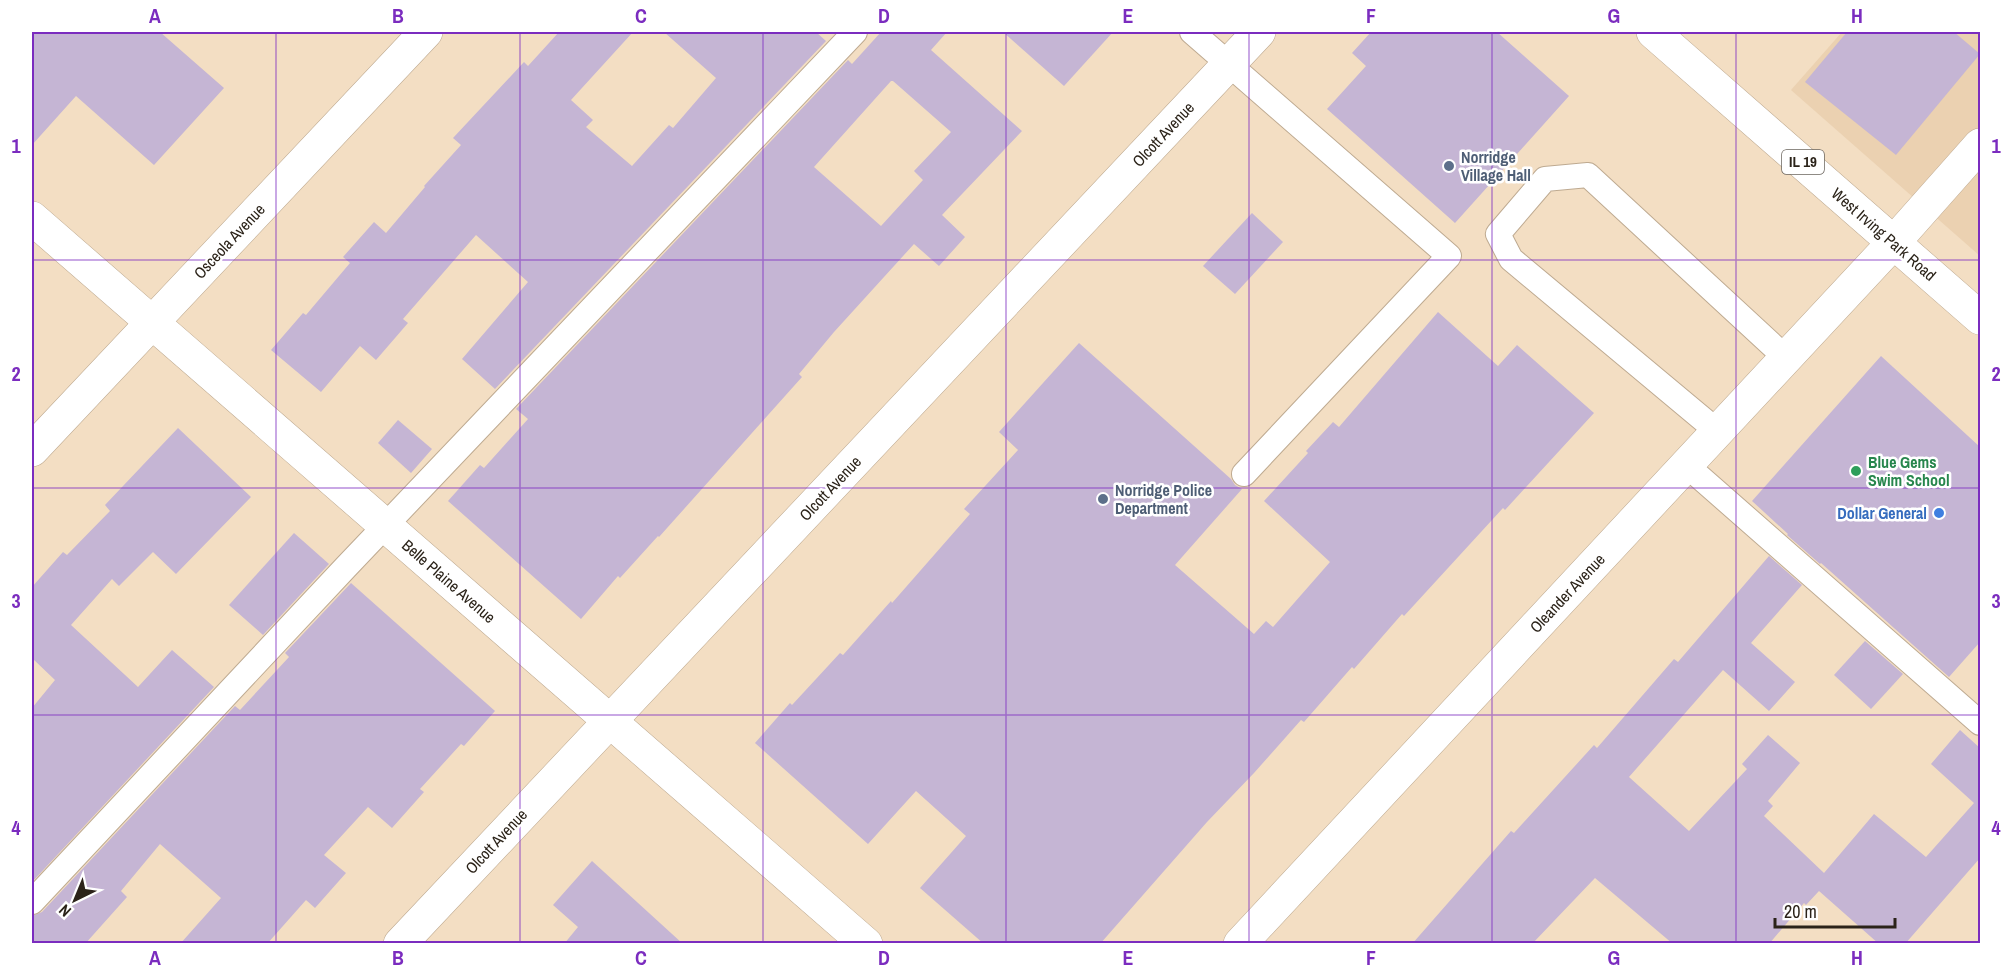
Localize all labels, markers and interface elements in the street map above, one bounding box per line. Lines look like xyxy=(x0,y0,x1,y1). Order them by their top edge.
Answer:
text: A xyxy=(149,2,161,29)
text: B xyxy=(392,2,404,29)
text: C xyxy=(635,2,647,29)
text: D xyxy=(878,2,890,29)
text: E xyxy=(1123,2,1134,29)
text: F xyxy=(1366,2,1376,29)
text: G xyxy=(1608,2,1620,29)
text: H xyxy=(1851,2,1863,29)
street label: Olcott Avenue xyxy=(1127,97,1199,171)
text: 1 xyxy=(11,132,21,159)
text: 1 xyxy=(1991,132,2001,159)
place label: Norridge Village Hall xyxy=(1461,146,1531,186)
road number: IL 19 xyxy=(1782,150,1824,174)
marker: Norridge Village Hall xyxy=(1442,159,1456,173)
street label: West Irving Park Road xyxy=(1827,182,1941,286)
street label: Osceola Avenue xyxy=(188,199,270,283)
text: 2 xyxy=(11,360,21,387)
text: 2 xyxy=(1991,360,2001,387)
street label: Olcott Avenue xyxy=(794,451,866,525)
place label: Blue Gems Swim School xyxy=(1868,451,1950,491)
marker: Blue Gems Swim School xyxy=(1849,464,1863,478)
place label: Norridge Police Department xyxy=(1115,479,1212,519)
marker: Norridge Police Department xyxy=(1096,492,1110,506)
place label: Dollar General xyxy=(1837,502,1927,524)
marker: Dollar General xyxy=(1932,506,1946,520)
street label: Belle Plaine Avenue xyxy=(398,534,500,628)
street label: Oleander Avenue xyxy=(1524,549,1610,637)
text: 3 xyxy=(11,587,21,614)
text: 3 xyxy=(1991,587,2001,614)
street label: Olcott Avenue xyxy=(460,804,532,878)
text: 4 xyxy=(11,814,21,841)
text: 4 xyxy=(1991,814,2001,841)
north arrow xyxy=(45,870,105,930)
scale bar xyxy=(1775,891,1895,929)
text: 20 m xyxy=(1784,899,1817,924)
text: N xyxy=(54,900,76,922)
text: A xyxy=(149,944,161,971)
text: B xyxy=(392,944,404,971)
text: C xyxy=(635,944,647,971)
text: D xyxy=(878,944,890,971)
text: E xyxy=(1123,944,1134,971)
text: F xyxy=(1366,944,1376,971)
text: G xyxy=(1608,944,1620,971)
text: H xyxy=(1851,944,1863,971)

